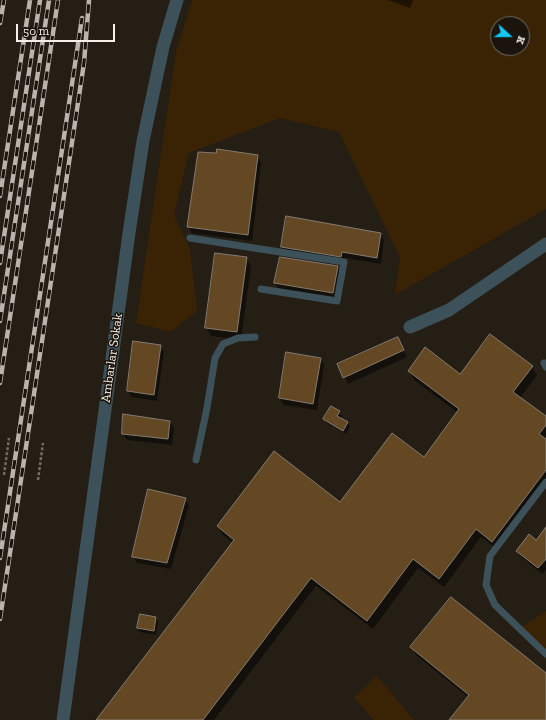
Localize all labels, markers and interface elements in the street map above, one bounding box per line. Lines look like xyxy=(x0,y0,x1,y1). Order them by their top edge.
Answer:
scale bar xyxy=(18,16,117,42)
north arrow xyxy=(490,16,530,56)
text: 50 m xyxy=(23,24,49,38)
text: K xyxy=(513,34,528,46)
street label: Ambarlar Sokak xyxy=(98,312,126,404)

